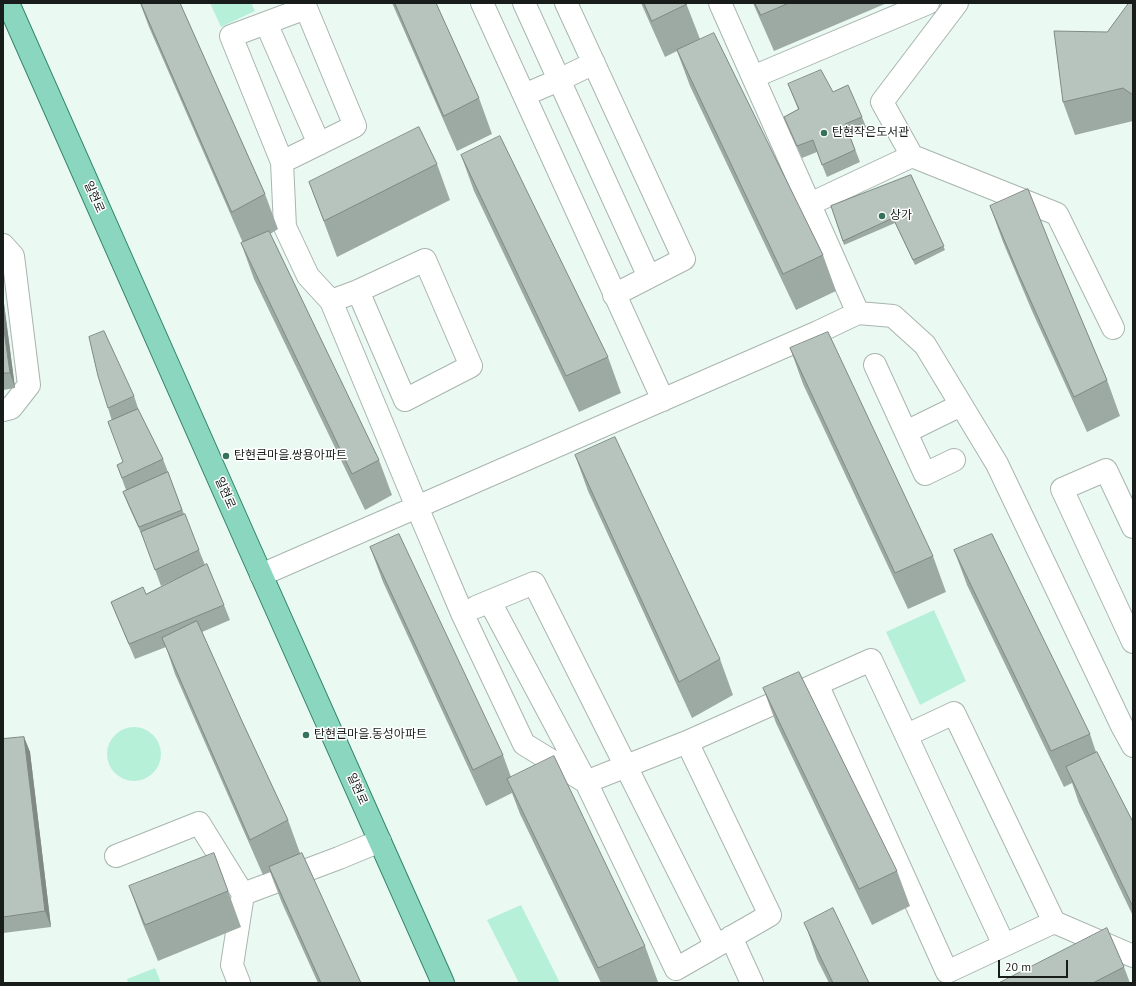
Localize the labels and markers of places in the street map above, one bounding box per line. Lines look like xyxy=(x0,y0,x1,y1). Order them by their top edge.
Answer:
place label: 탄현작은도서관 xyxy=(832,126,909,140)
marker: 탄현작은도서관 xyxy=(819,128,829,138)
place label: 상가 xyxy=(890,209,912,223)
marker: 상가 xyxy=(877,211,887,221)
place label: 탄현큰마을.쌍용아파트 xyxy=(234,449,347,463)
marker: 탄현큰마을.쌍용아파트 xyxy=(221,451,231,461)
place label: 탄현큰마을.동성아파트 xyxy=(314,728,427,742)
marker: 탄현큰마을.동성아파트 xyxy=(301,730,311,740)

